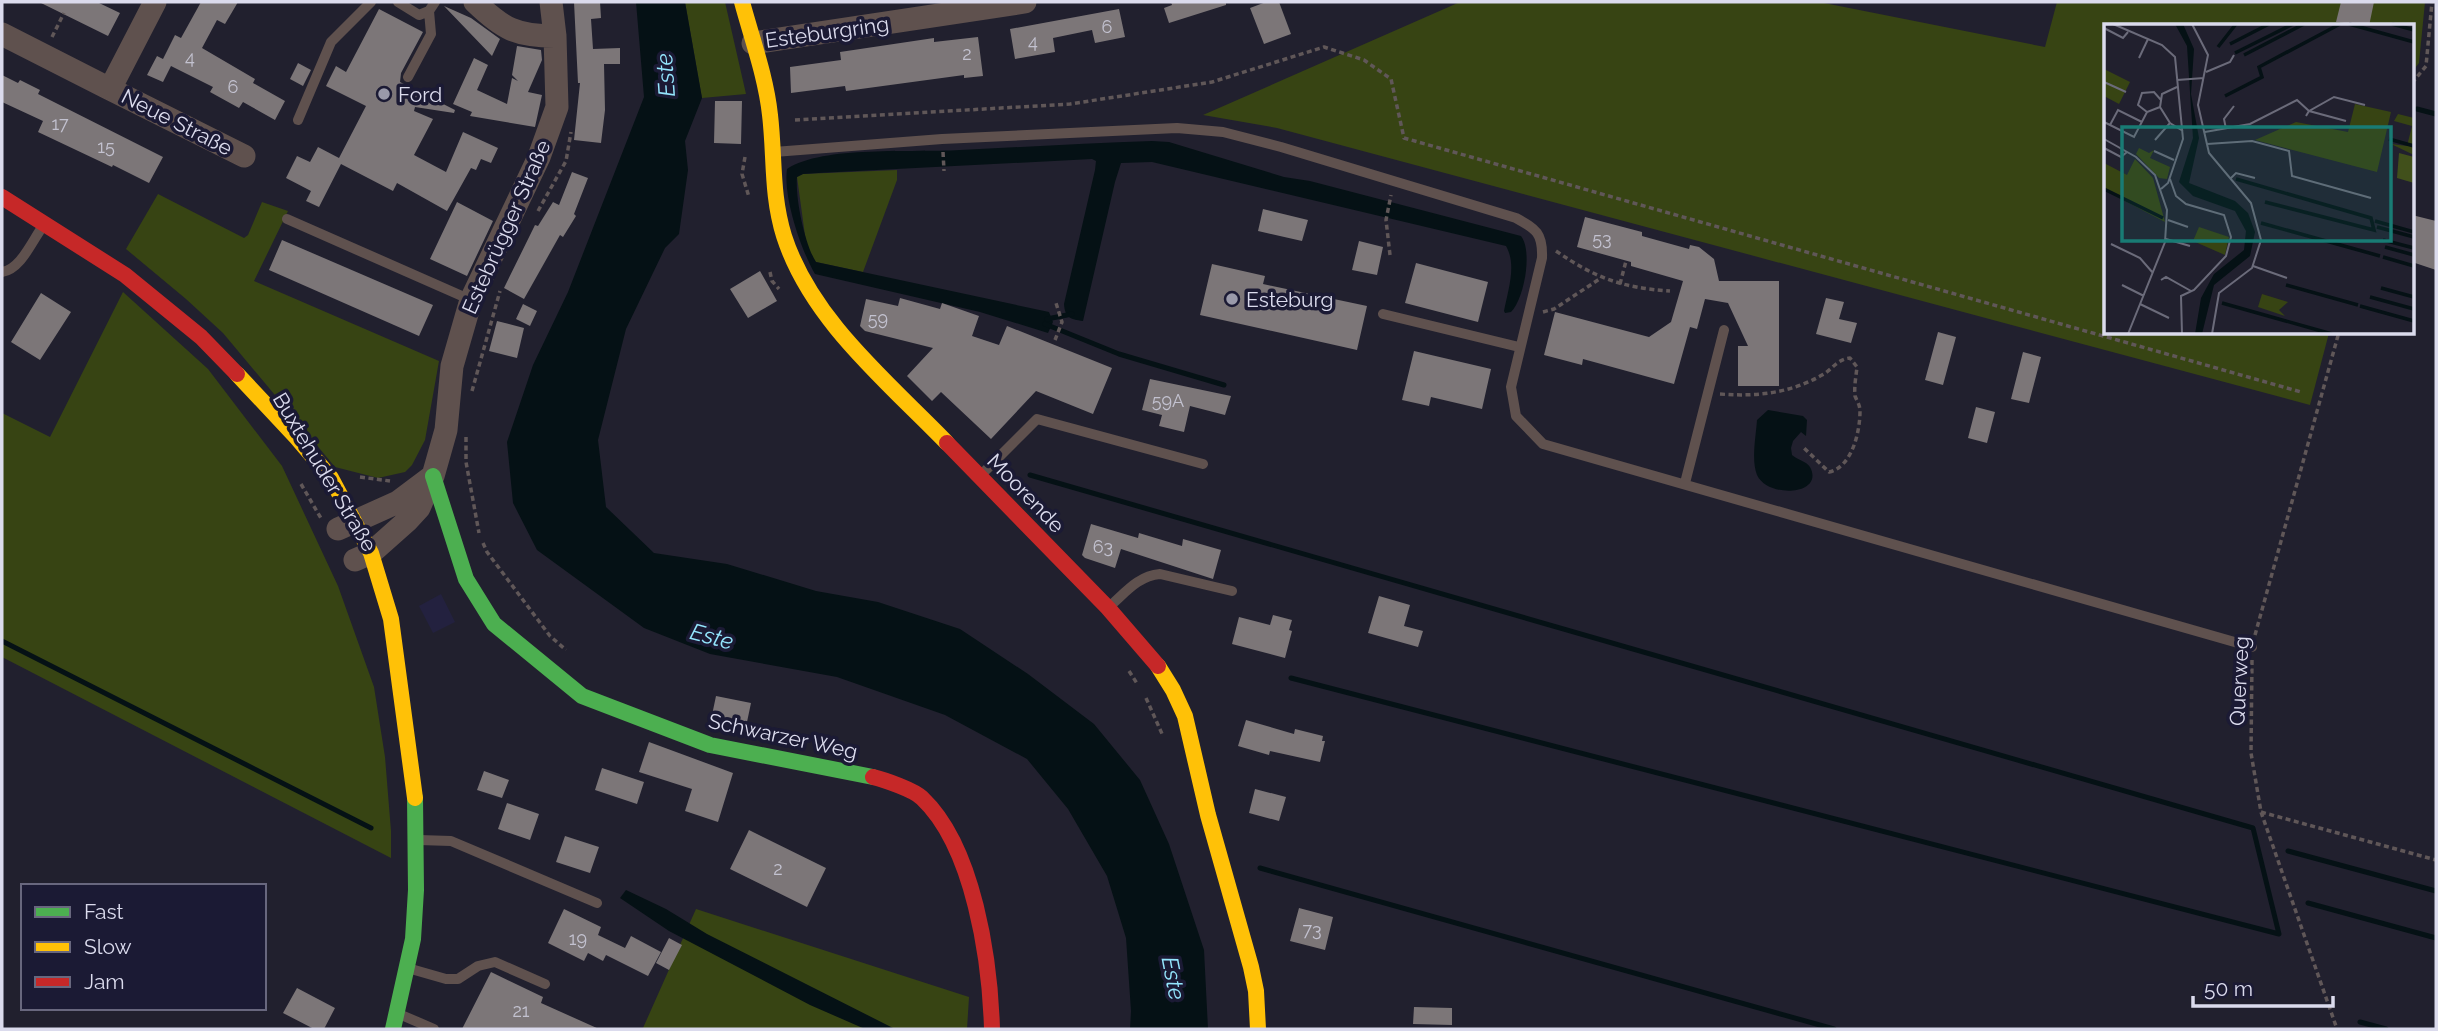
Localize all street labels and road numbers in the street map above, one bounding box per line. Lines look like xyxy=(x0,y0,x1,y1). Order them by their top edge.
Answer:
street label: Esteburgring xyxy=(764,11,890,53)
street label: Neue Straße xyxy=(118,83,236,161)
street label: Estebrügger Straße xyxy=(456,136,556,318)
street label: Buxtehuder Straße xyxy=(268,388,382,556)
street label: Moorende xyxy=(982,448,1070,538)
street label: Querweg xyxy=(2224,635,2254,727)
street label: Schwarzer Weg xyxy=(706,708,860,764)

